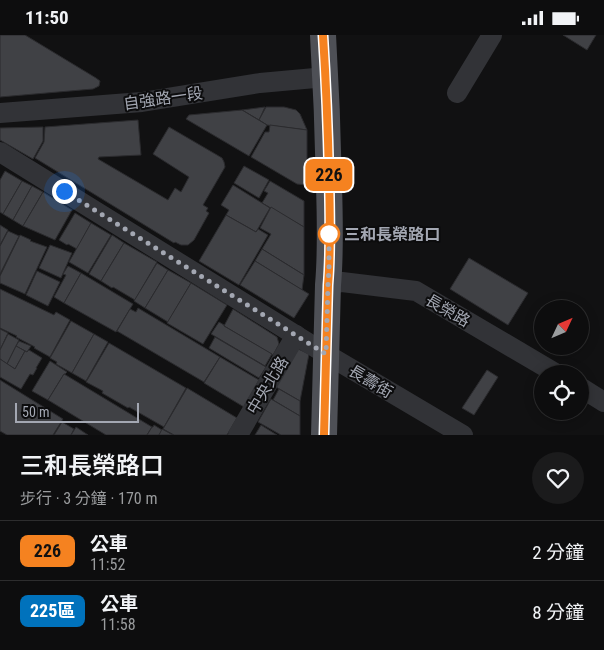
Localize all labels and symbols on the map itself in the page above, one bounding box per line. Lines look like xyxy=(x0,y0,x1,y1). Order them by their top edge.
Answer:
street label: 自強路一段 xyxy=(122,84,204,113)
line badge: 226 xyxy=(300,159,358,191)
your location xyxy=(52,179,77,204)
marker: 三和長榮路口 xyxy=(318,223,340,245)
place label: 三和長榮路口 xyxy=(344,225,440,244)
street label: 長榮路 xyxy=(422,290,473,331)
north arrow xyxy=(534,300,589,355)
street label: 中央北路 xyxy=(243,353,292,418)
street label: 長壽街 xyxy=(345,361,396,402)
scale bar xyxy=(15,400,139,423)

